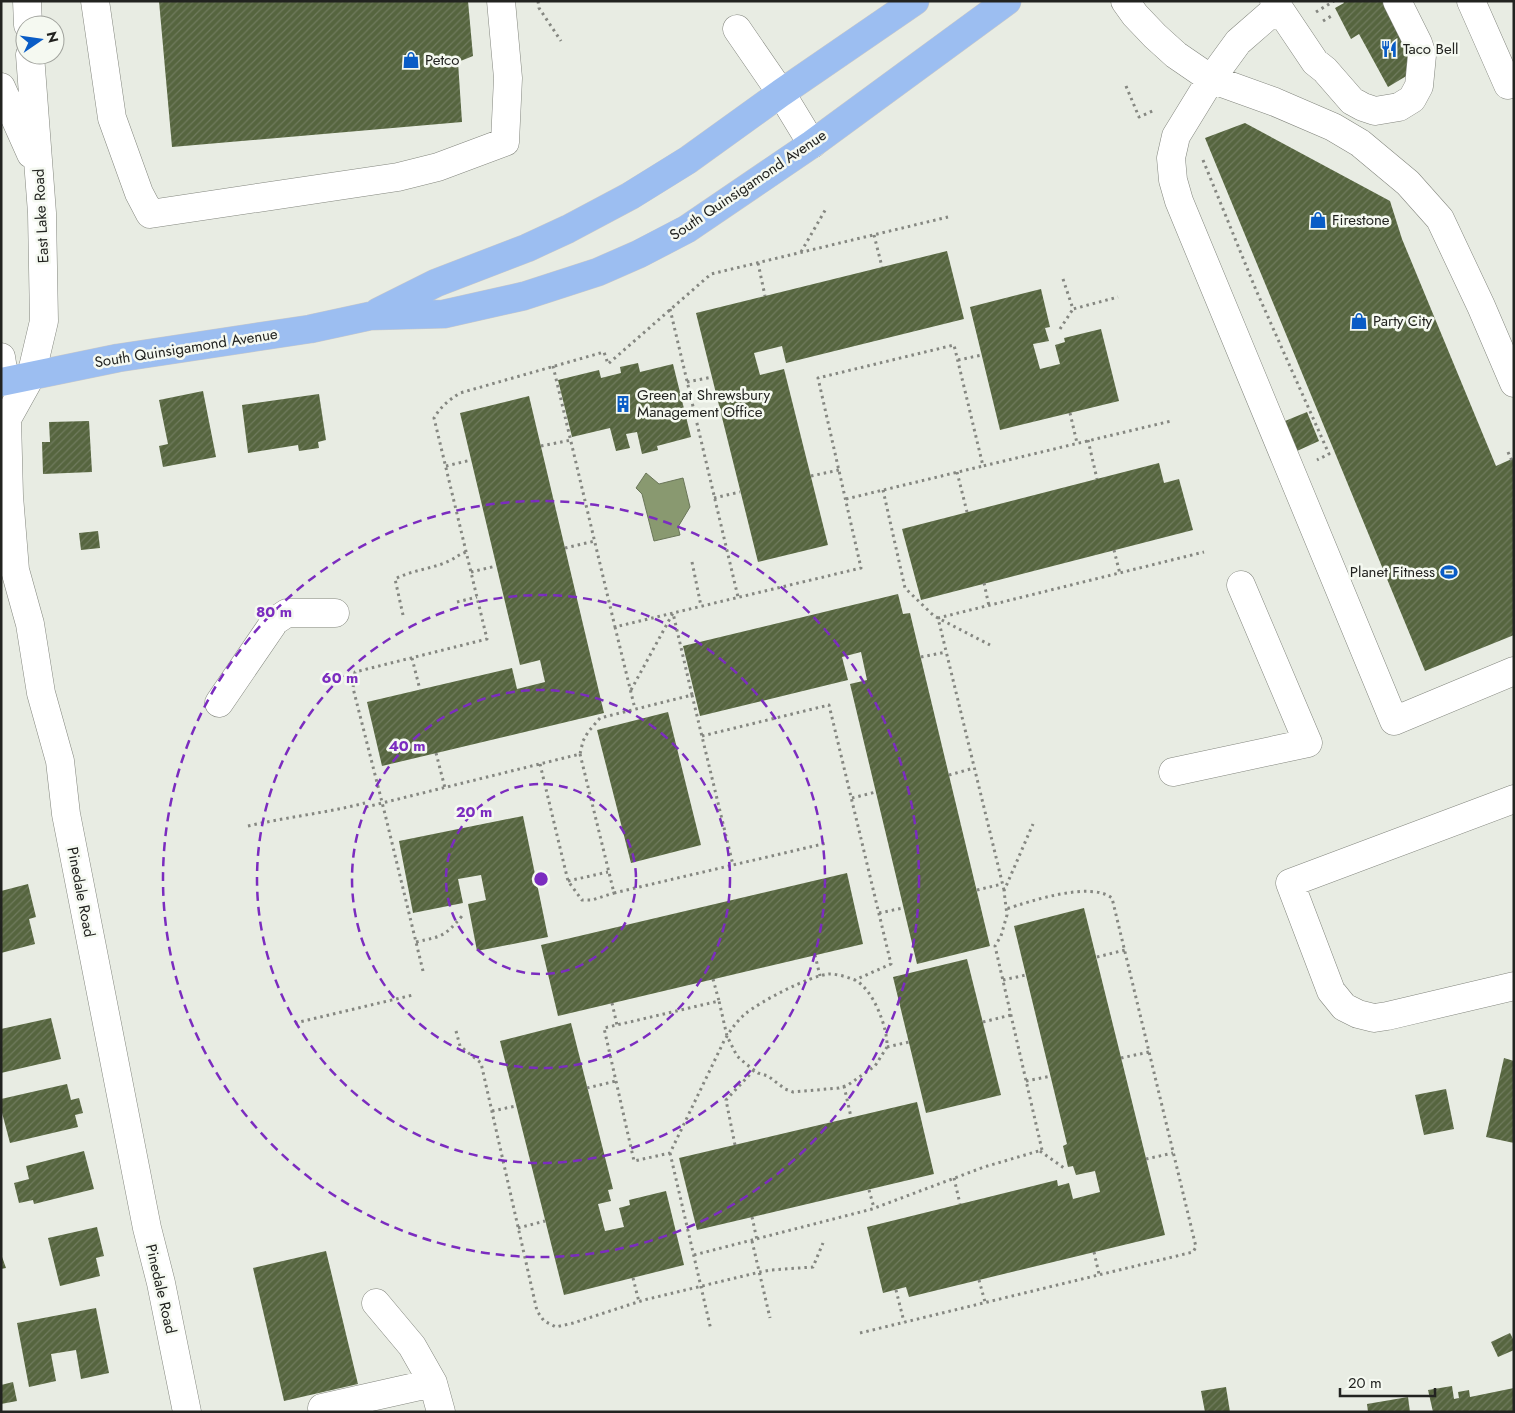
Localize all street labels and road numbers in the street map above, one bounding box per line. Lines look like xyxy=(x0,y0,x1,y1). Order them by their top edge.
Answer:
street label: South Quinsigamond Avenue xyxy=(665,124,831,246)
street label: East Lake Road xyxy=(28,168,54,264)
street label: South Quinsigamond Avenue xyxy=(93,323,279,373)
street label: Pinedale Road xyxy=(61,845,101,939)
street label: Pinedale Road xyxy=(140,1242,182,1336)

